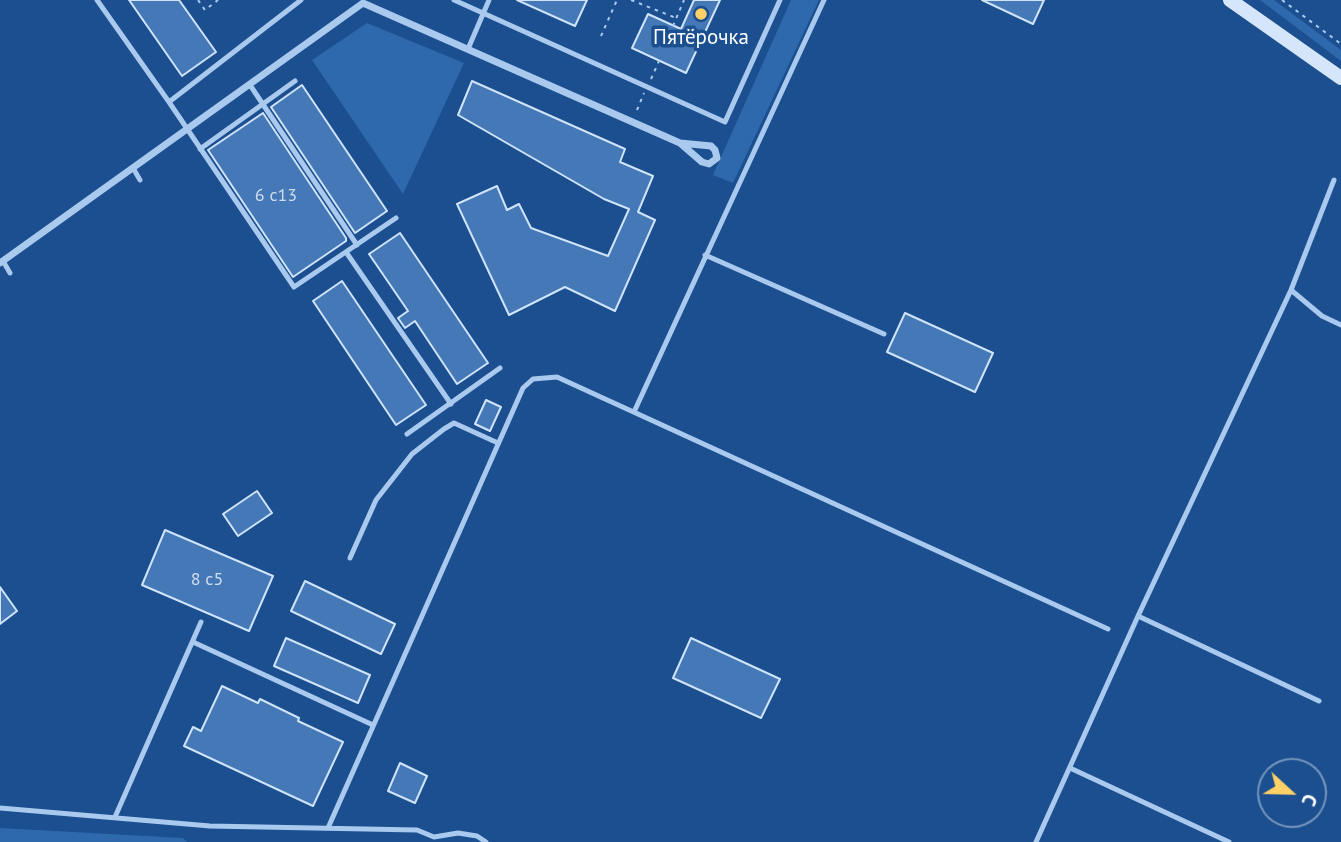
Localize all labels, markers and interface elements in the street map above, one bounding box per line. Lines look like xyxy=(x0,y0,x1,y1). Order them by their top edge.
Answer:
marker: Пятёрочка xyxy=(693,6,709,22)
place label: Пятёрочка xyxy=(653,25,749,51)
house number: 6 с13 xyxy=(255,185,297,207)
house number: 8 с5 xyxy=(191,569,223,591)
north arrow xyxy=(1257,758,1327,828)
text: С xyxy=(1297,791,1323,810)

